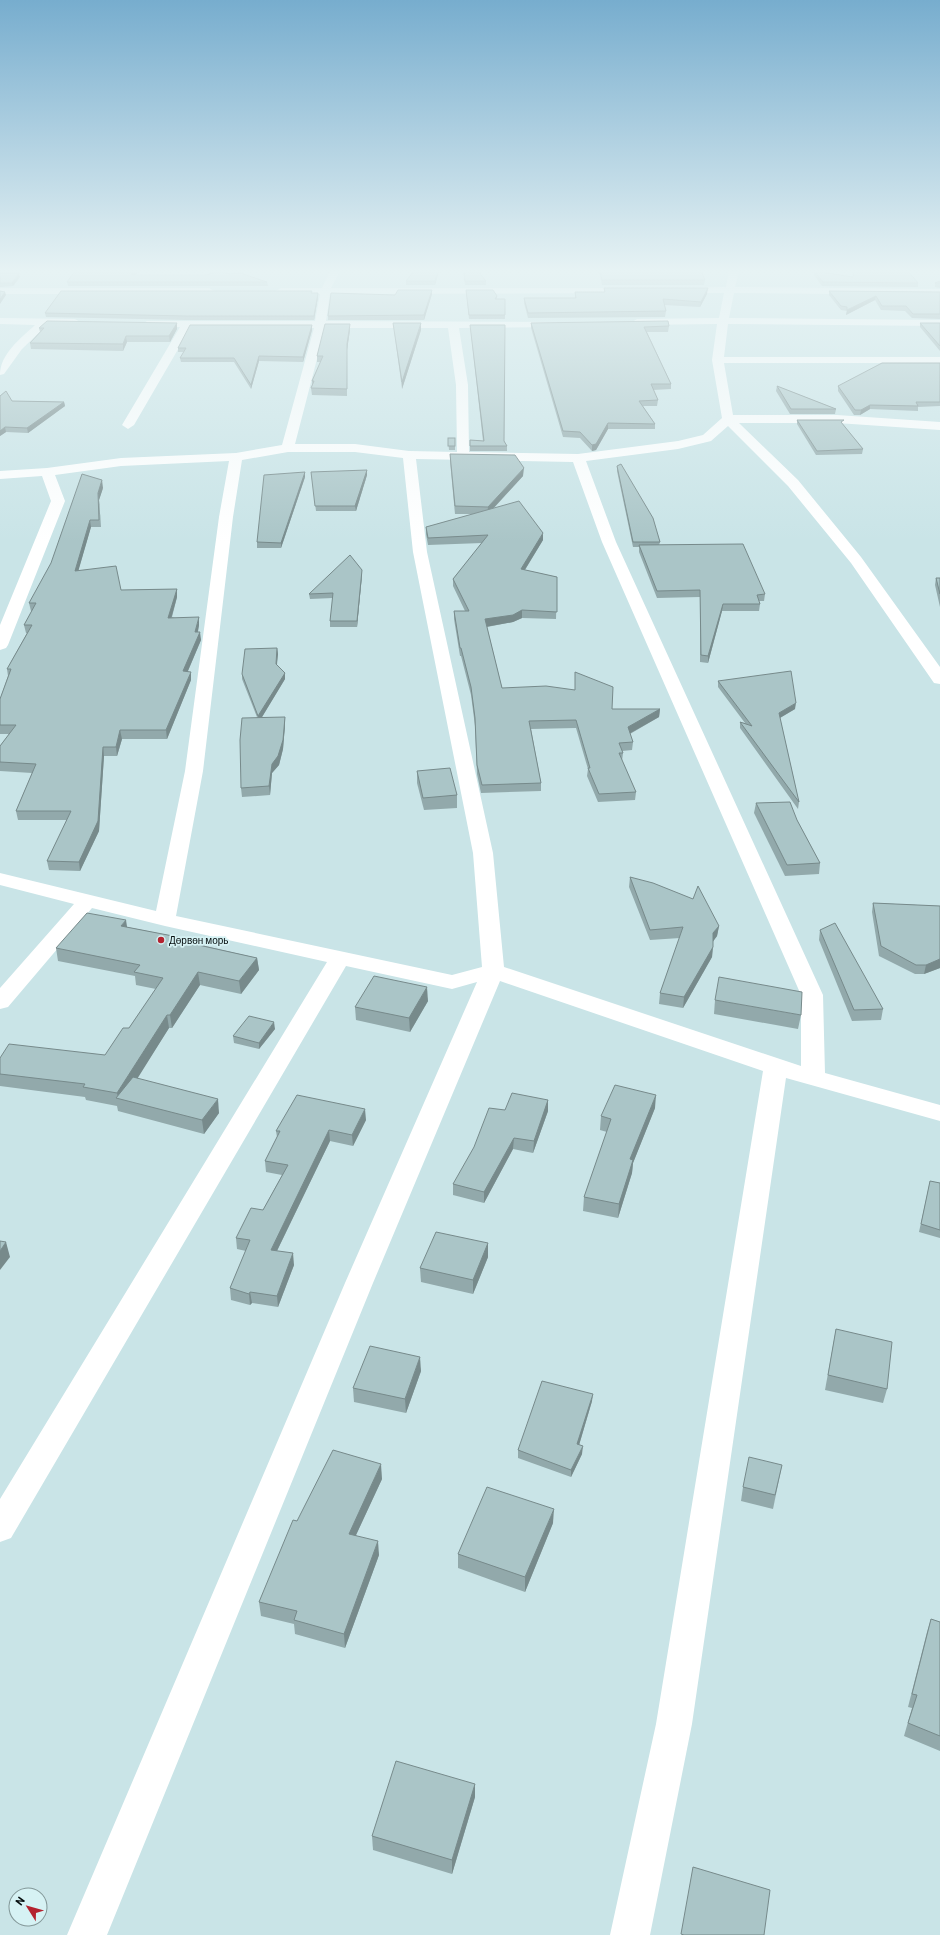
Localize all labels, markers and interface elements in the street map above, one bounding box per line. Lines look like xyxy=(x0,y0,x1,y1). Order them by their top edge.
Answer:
place label: Дөрвөн морь xyxy=(169,934,229,946)
marker: Дөрвөн морь xyxy=(156,935,166,945)
north arrow xyxy=(8,1887,48,1927)
text: N xyxy=(12,1894,27,1908)

